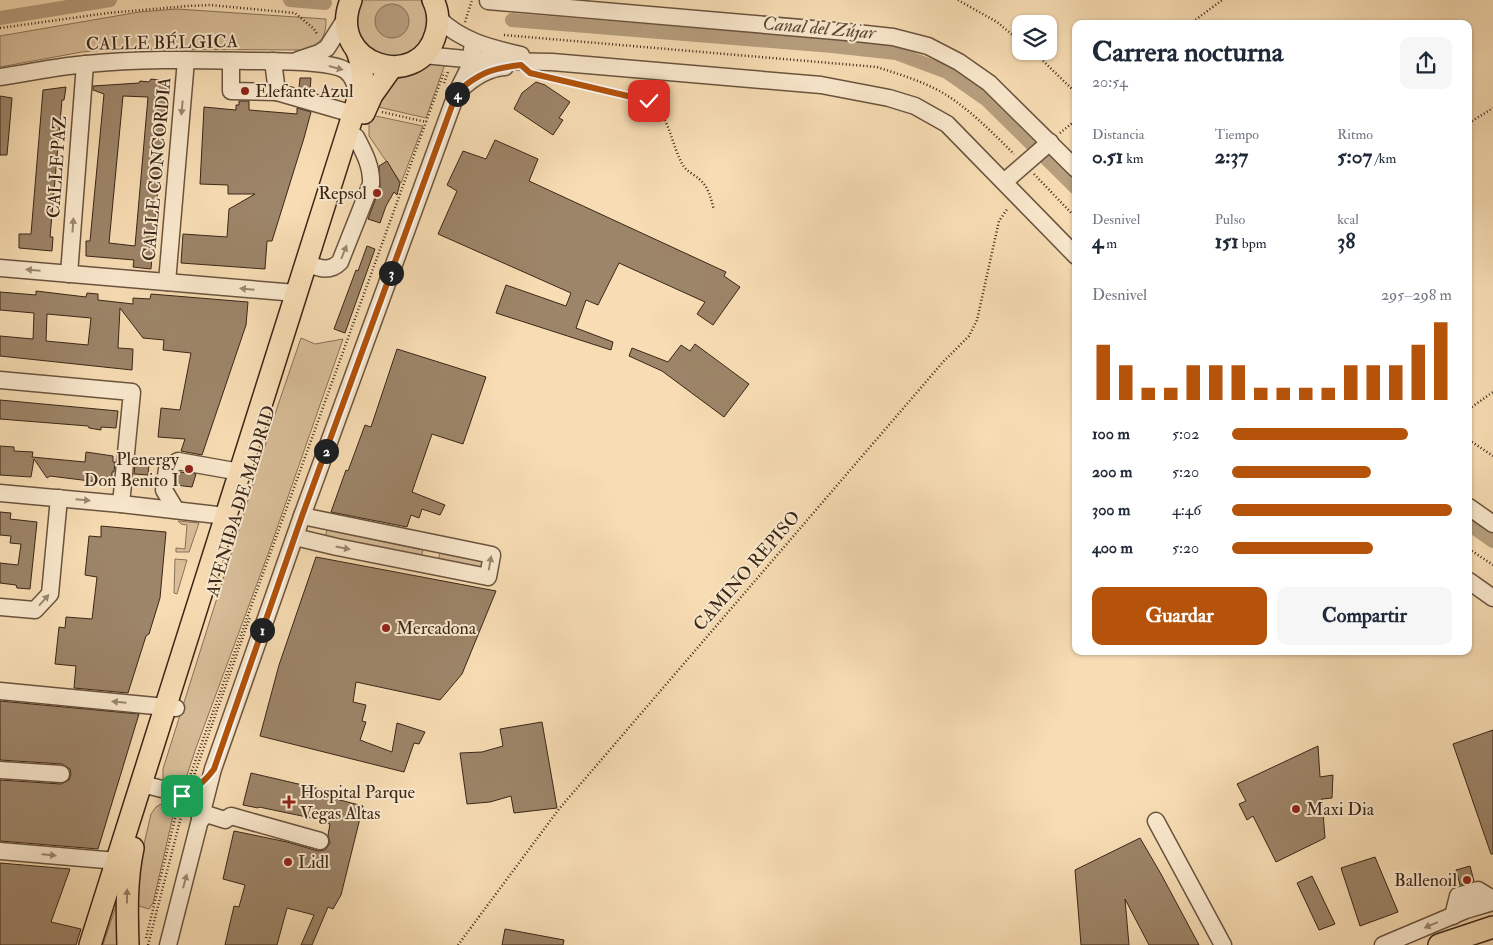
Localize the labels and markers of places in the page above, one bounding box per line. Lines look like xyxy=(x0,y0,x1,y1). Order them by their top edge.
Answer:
place label: Elefante Azul xyxy=(255,80,354,103)
pin xyxy=(628,80,670,122)
pin: 4 xyxy=(444,82,470,106)
marker: Elefante Azul xyxy=(239,85,251,97)
place label: Repsol xyxy=(318,182,367,205)
marker: Repsol xyxy=(371,187,383,199)
pin: 3 xyxy=(378,260,404,286)
pin: 2 xyxy=(314,438,338,464)
place label: Plenergy Don Benito I xyxy=(84,448,180,492)
marker: Plenergy Don Benito I xyxy=(183,463,195,475)
place label: Mercadona xyxy=(396,617,477,640)
pin: 1 xyxy=(250,618,274,642)
marker: Mercadona xyxy=(380,622,392,634)
pin xyxy=(161,775,203,817)
place label: Hospital Parque Vegas Altas xyxy=(300,781,416,825)
marker: Hospital Parque Vegas Altas xyxy=(282,795,296,809)
place label: Maxi Dia xyxy=(1306,798,1375,821)
marker: Maxi Dia xyxy=(1290,803,1302,815)
place label: Lidl xyxy=(298,851,330,874)
marker: Lidl xyxy=(282,856,294,868)
place label: Ballenoil xyxy=(1394,869,1457,892)
marker: Ballenoil xyxy=(1461,874,1473,886)

